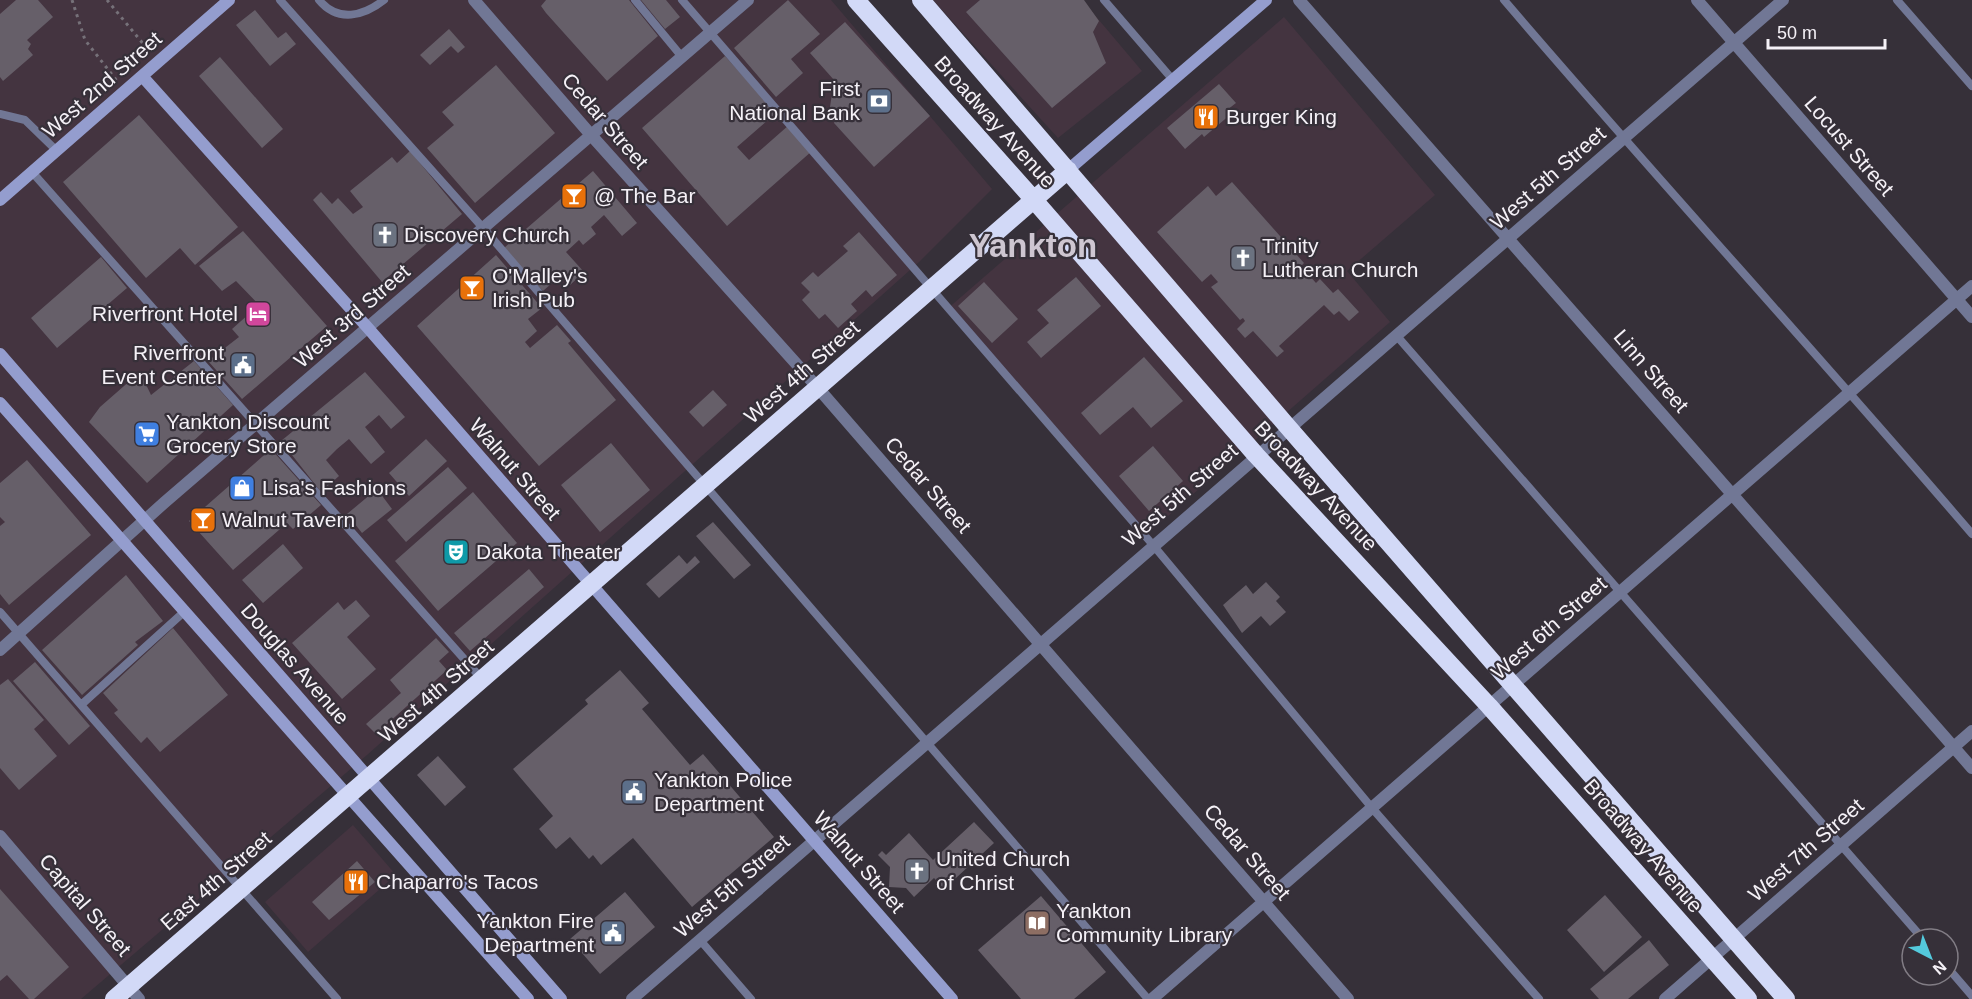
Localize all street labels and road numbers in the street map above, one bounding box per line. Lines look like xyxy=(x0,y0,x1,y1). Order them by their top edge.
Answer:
street label: West 2nd Street xyxy=(37,27,166,143)
street label: Broadway Avenue xyxy=(930,51,1060,192)
street label: Cedar Street xyxy=(558,68,653,173)
street label: Locust Street xyxy=(1800,91,1899,200)
street label: West 5th Street xyxy=(1486,121,1610,234)
street label: West 3rd Street xyxy=(289,259,414,372)
street label: West 4th Street xyxy=(740,315,864,428)
street label: Linn Street xyxy=(1609,325,1693,417)
street label: Walnut Street xyxy=(465,413,566,524)
street label: Broadway Avenue xyxy=(1250,416,1382,555)
street label: Cedar Street xyxy=(881,432,976,537)
street label: West 5th Street xyxy=(1118,438,1242,551)
street label: West 6th Street xyxy=(1487,571,1611,684)
street label: Douglas Avenue xyxy=(237,599,354,729)
street label: West 4th Street xyxy=(374,634,498,747)
street label: Broadway Avenue xyxy=(1579,774,1707,917)
street label: West 7th Street xyxy=(1744,793,1868,906)
street label: Cedar Street xyxy=(1200,799,1295,904)
street label: Walnut Street xyxy=(809,806,910,917)
street label: East 4th Street xyxy=(156,826,276,935)
street label: West 5th Street xyxy=(670,829,794,942)
street label: Capital Street xyxy=(35,849,136,960)

